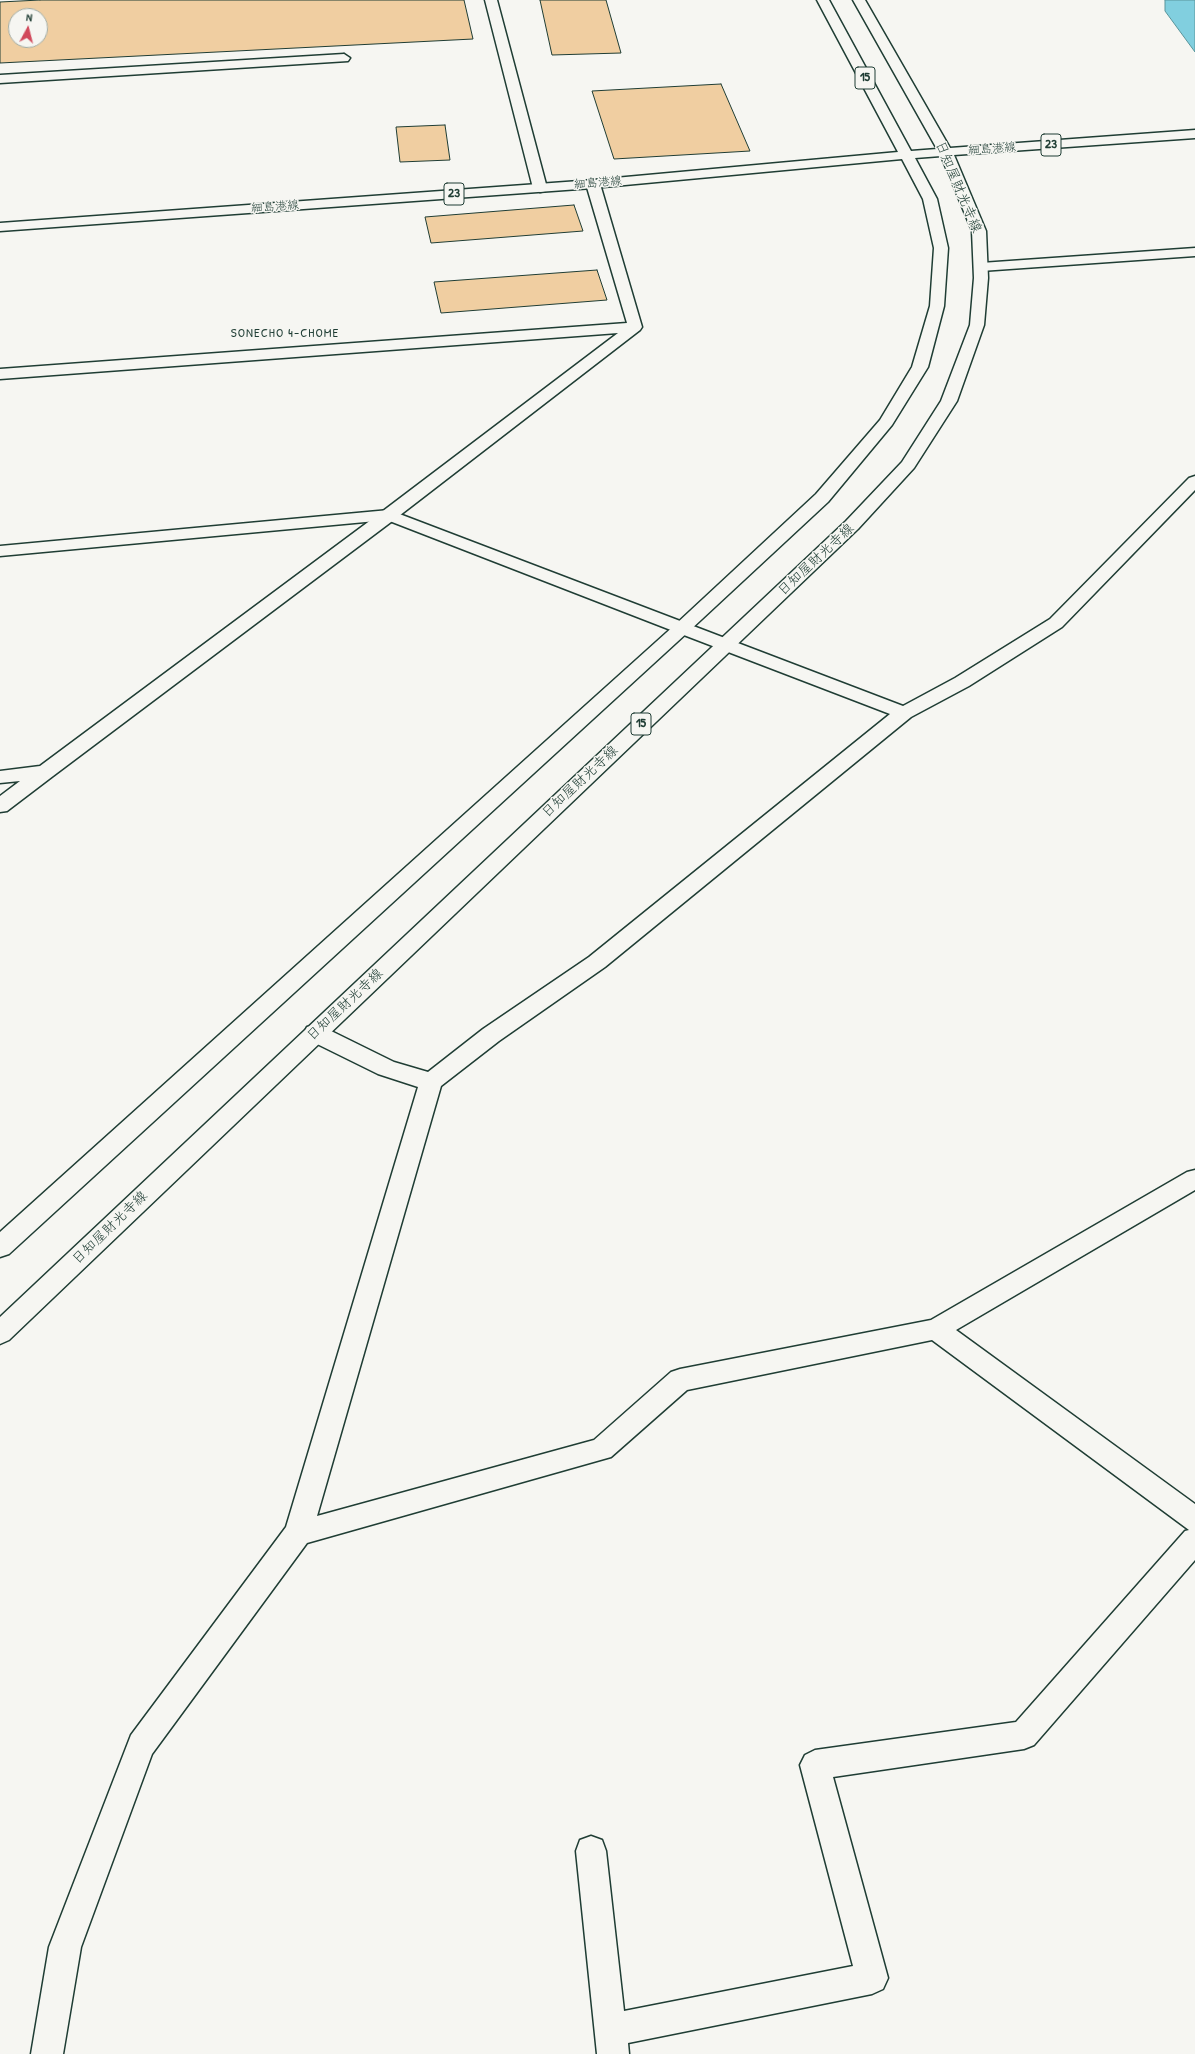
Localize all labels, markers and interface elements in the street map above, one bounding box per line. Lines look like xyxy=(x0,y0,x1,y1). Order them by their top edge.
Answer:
north arrow xyxy=(8,8,48,48)
text: N xyxy=(26,10,33,24)
road number: 15 xyxy=(855,67,875,89)
road number: 23 xyxy=(1041,134,1061,156)
street label: 日知屋財光寺線 xyxy=(931,139,985,235)
street label: 細島港線 xyxy=(968,140,1016,158)
street label: 細島港線 xyxy=(573,174,623,192)
road number: 23 xyxy=(444,183,464,205)
street label: 細島港線 xyxy=(251,198,299,216)
district label: SONECHO 4-CHOME xyxy=(231,326,339,342)
street label: 日知屋財光寺線 xyxy=(774,520,858,600)
road number: 15 xyxy=(631,713,651,735)
street label: 日知屋財光寺線 xyxy=(538,742,622,822)
street label: 日知屋財光寺線 xyxy=(303,965,387,1045)
street label: 日知屋財光寺線 xyxy=(69,1188,151,1268)

